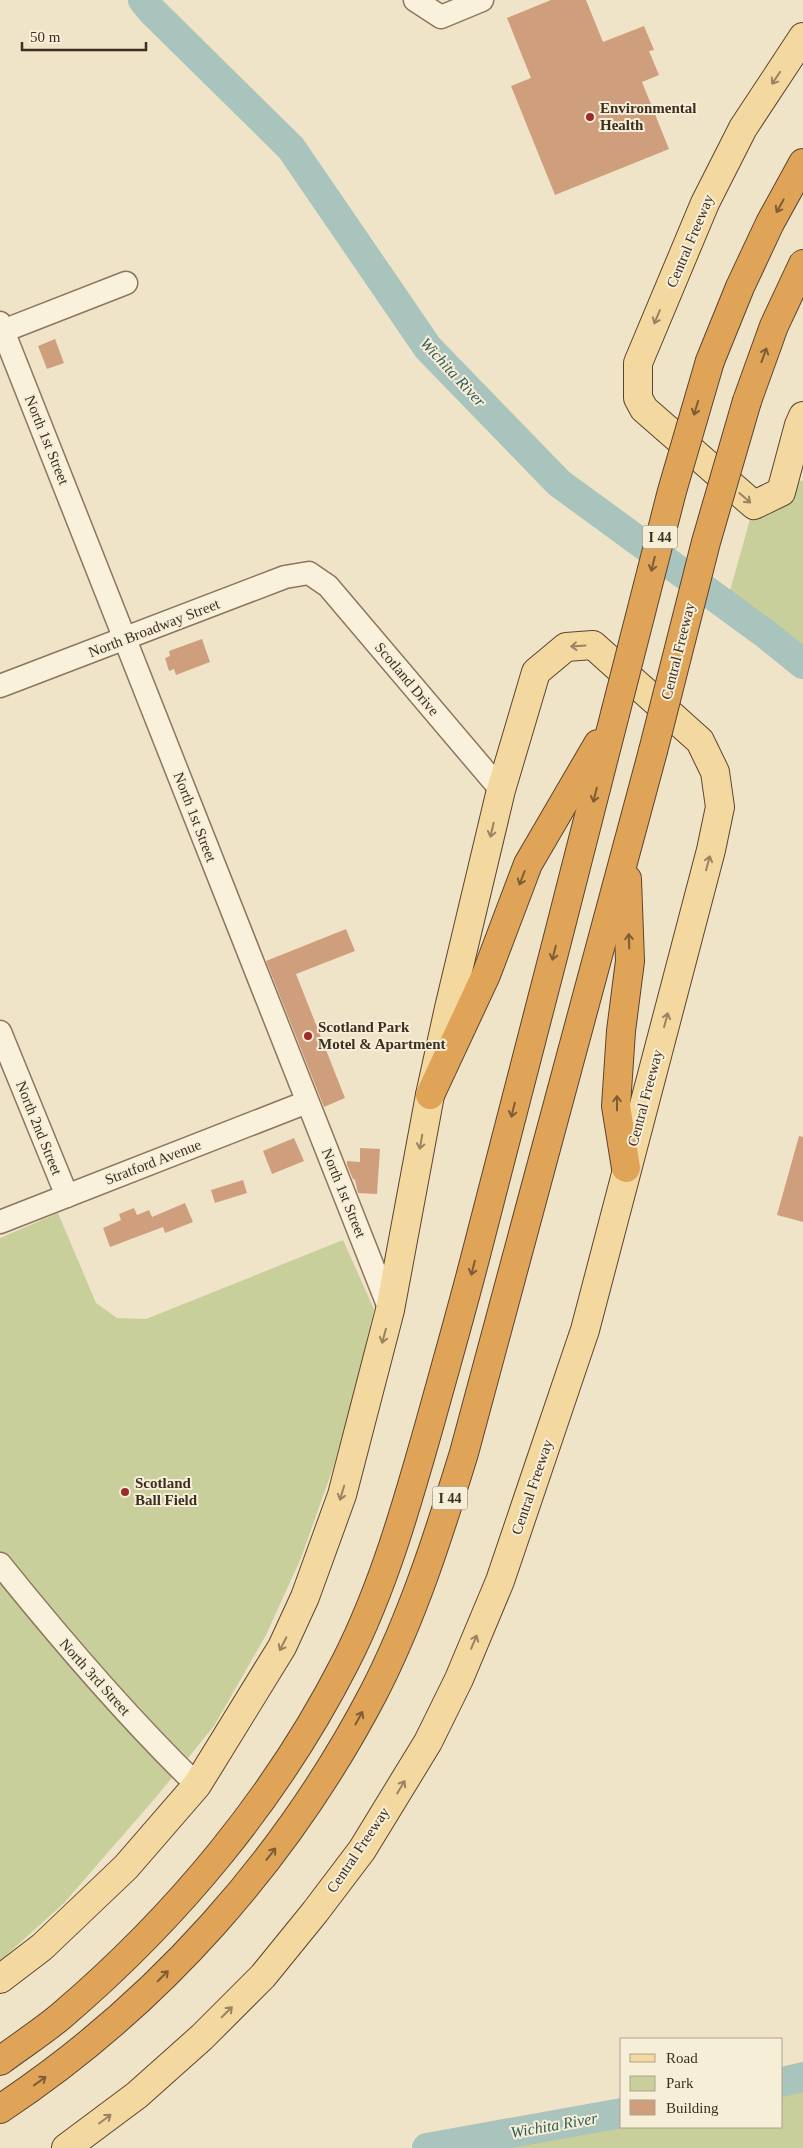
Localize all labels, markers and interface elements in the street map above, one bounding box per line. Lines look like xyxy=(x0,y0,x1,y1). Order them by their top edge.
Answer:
scale bar xyxy=(22,20,146,52)
text: 50 m xyxy=(30,29,61,45)
one-way arrow xyxy=(771,70,781,84)
place label: Environmental Health xyxy=(600,100,696,133)
marker: Environmental Health xyxy=(584,111,596,123)
street label: Central Freeway xyxy=(663,192,717,290)
one-way arrow xyxy=(774,198,784,213)
one-way arrow xyxy=(652,309,662,324)
water label: Wichita River xyxy=(417,334,490,410)
one-way arrow xyxy=(760,348,769,363)
street label: North 1st Street xyxy=(22,393,73,488)
one-way arrow xyxy=(691,399,701,415)
one-way arrow xyxy=(739,492,752,503)
road number: I 44 xyxy=(642,526,678,548)
one-way arrow xyxy=(648,556,657,572)
street label: North Broadway Street xyxy=(86,595,223,660)
street label: Central Freeway xyxy=(658,600,698,701)
street label: Scotland Drive xyxy=(372,639,442,719)
one-way arrow xyxy=(571,642,587,651)
street label: North 1st Street xyxy=(171,770,220,865)
one-way arrow xyxy=(589,787,599,803)
one-way arrow xyxy=(487,821,496,837)
one-way arrow xyxy=(704,855,713,871)
one-way arrow xyxy=(517,871,526,886)
one-way arrow xyxy=(624,933,634,950)
one-way arrow xyxy=(549,944,558,960)
one-way arrow xyxy=(662,1012,671,1028)
place label: Scotland Park Motel & Apartment xyxy=(318,1019,445,1052)
marker: Scotland Park Motel & Apartment xyxy=(302,1030,314,1042)
street label: Central Freeway xyxy=(624,1047,666,1148)
street label: North 2nd Street xyxy=(13,1079,65,1178)
one-way arrow xyxy=(612,1095,622,1111)
one-way arrow xyxy=(508,1102,518,1118)
one-way arrow xyxy=(416,1134,426,1150)
street label: Stratford Avenue xyxy=(103,1136,204,1188)
street label: North 1st Street xyxy=(319,1146,370,1241)
one-way arrow xyxy=(468,1259,477,1275)
one-way arrow xyxy=(378,1328,388,1344)
street label: Central Freeway xyxy=(508,1437,556,1537)
place label: Scotland Ball Field xyxy=(135,1475,198,1508)
one-way arrow xyxy=(336,1485,346,1501)
marker: Scotland Ball Field xyxy=(119,1486,131,1498)
road number: I 44 xyxy=(432,1486,468,1510)
street label: North 3rd Street xyxy=(56,1635,134,1719)
one-way arrow xyxy=(470,1635,480,1650)
one-way arrow xyxy=(278,1637,288,1652)
one-way arrow xyxy=(355,1712,365,1726)
one-way arrow xyxy=(396,1780,406,1794)
street label: Central Freeway xyxy=(324,1804,393,1896)
one-way arrow xyxy=(265,1848,276,1861)
one-way arrow xyxy=(157,1970,169,1982)
one-way arrow xyxy=(221,2006,233,2018)
legend xyxy=(620,2038,783,2128)
text: Road xyxy=(666,2050,698,2066)
text: Park xyxy=(666,2075,694,2091)
one-way arrow xyxy=(33,2076,47,2086)
text: Building xyxy=(666,2100,719,2116)
water label: Wichita River xyxy=(509,2109,599,2141)
one-way arrow xyxy=(98,2114,112,2124)

